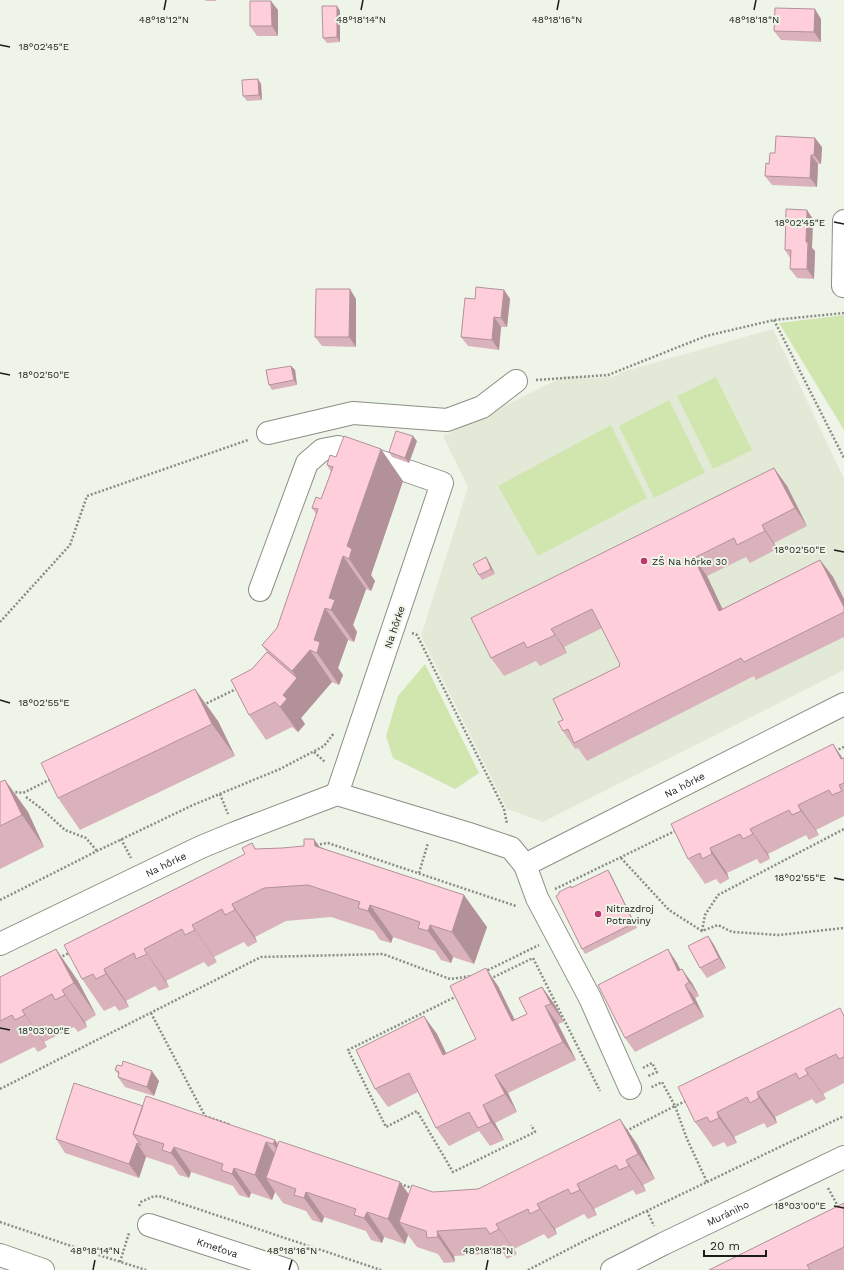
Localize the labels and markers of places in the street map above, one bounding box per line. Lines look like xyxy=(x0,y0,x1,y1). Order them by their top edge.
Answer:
marker: ZŠ Na hôrke 30 xyxy=(639,556,649,566)
place label: ZŠ Na hôrke 30 xyxy=(652,556,727,567)
place label: Nitrazdroj Potraviny xyxy=(606,903,654,926)
marker: Nitrazdroj Potraviny xyxy=(593,909,603,919)

